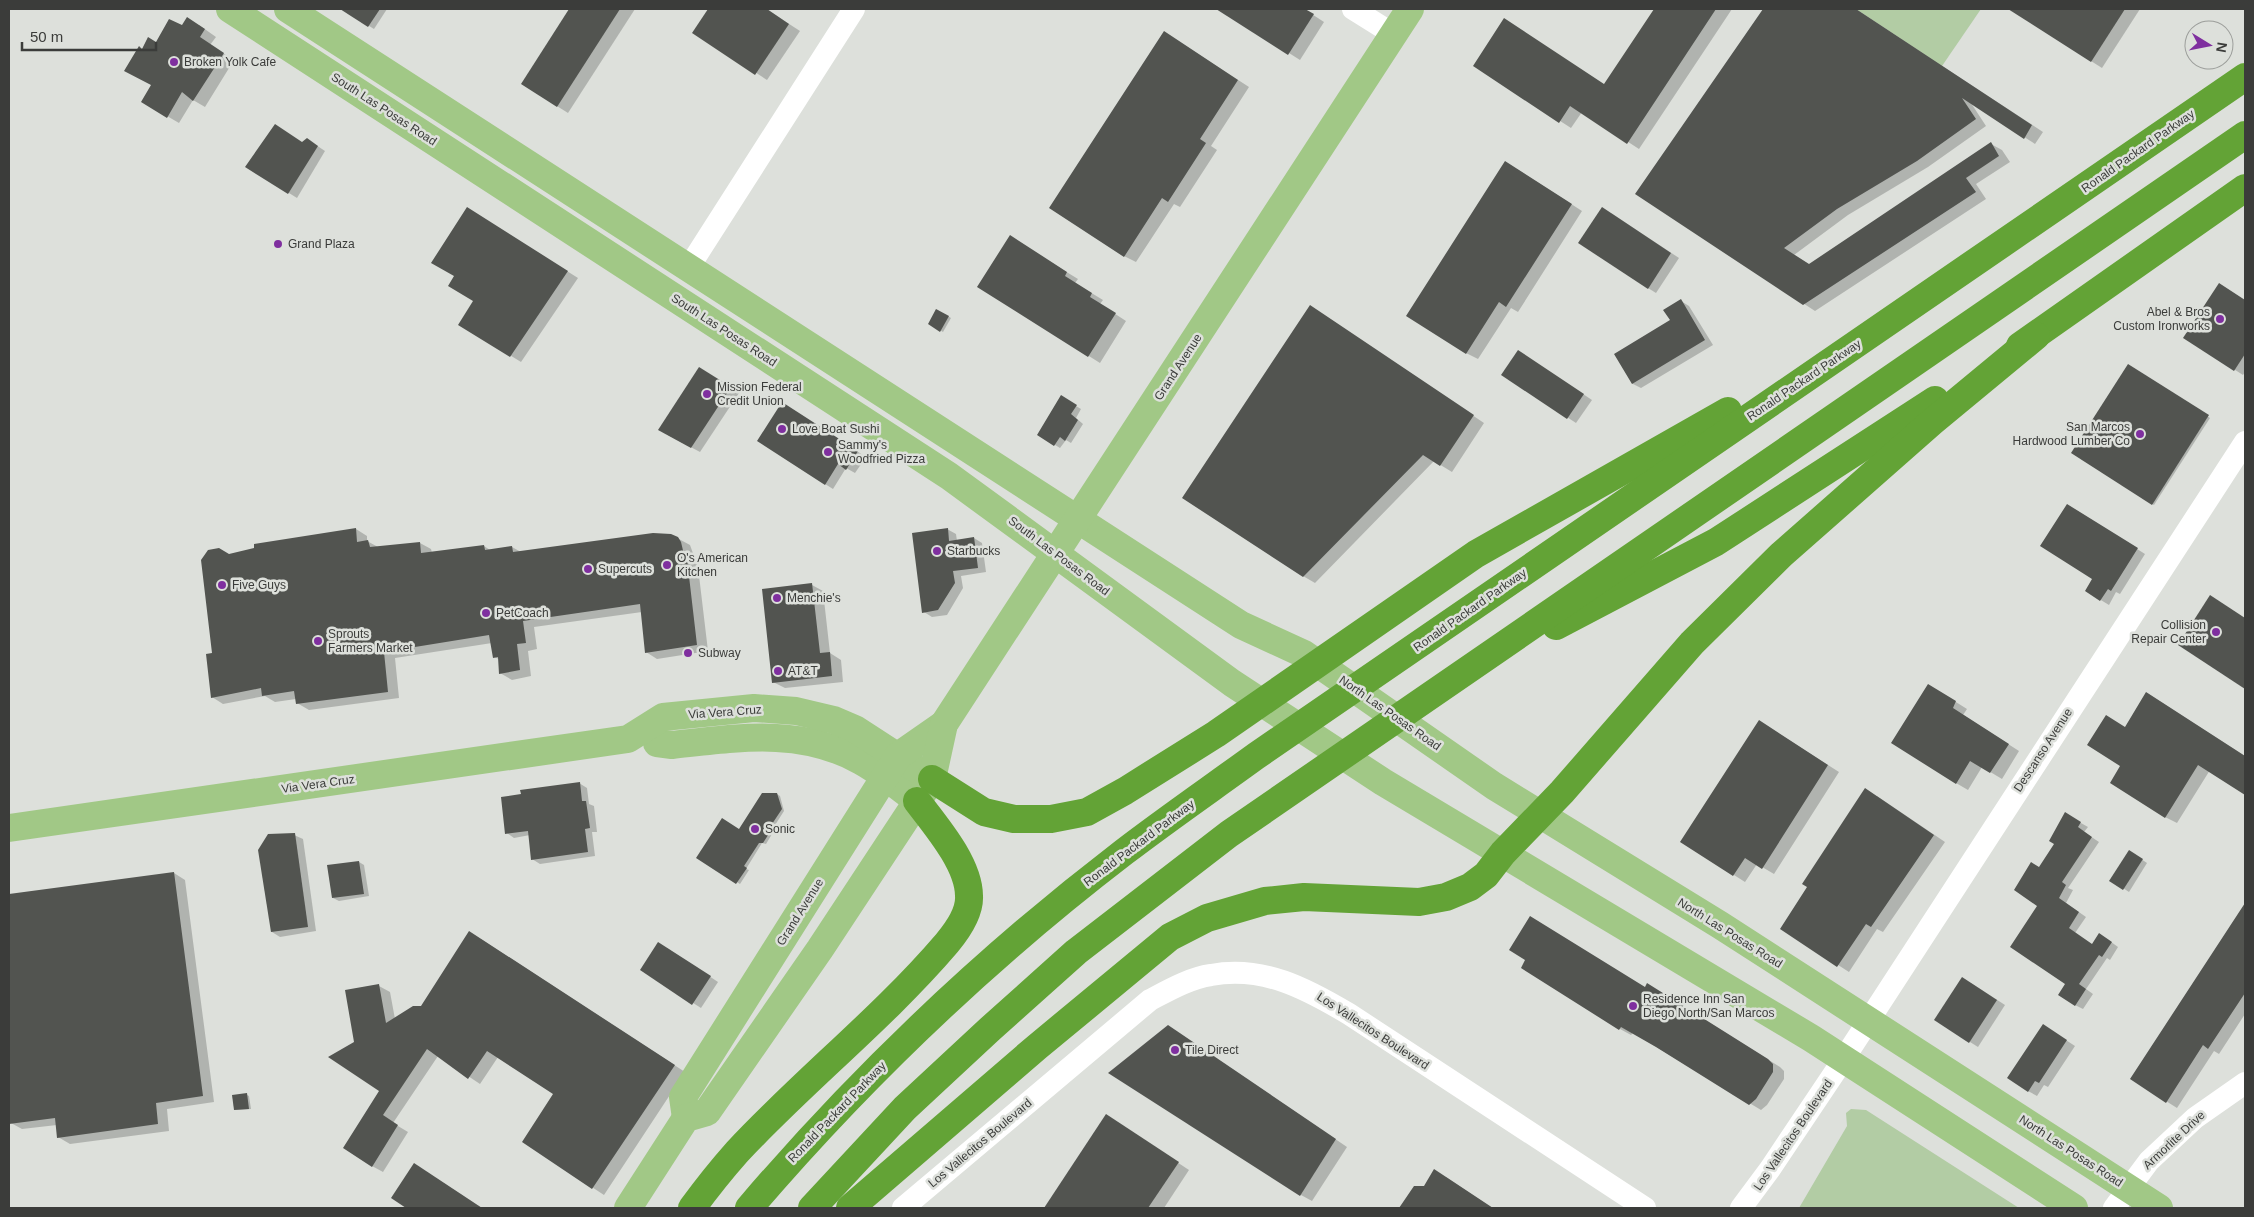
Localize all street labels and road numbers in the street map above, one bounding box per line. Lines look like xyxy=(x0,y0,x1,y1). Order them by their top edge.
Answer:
street label: South Las Posas Road xyxy=(329,70,439,148)
street label: Ronald Packard Parkway xyxy=(2079,107,2197,195)
street label: South Las Posas Road xyxy=(669,291,779,369)
street label: Grand Avenue xyxy=(1151,331,1205,403)
street label: Ronald Packard Parkway xyxy=(1744,337,1864,423)
street label: South Las Posas Road xyxy=(1006,513,1112,599)
street label: Ronald Packard Parkway xyxy=(1411,566,1529,654)
street label: North Las Posas Road xyxy=(1337,673,1443,753)
street label: Via Vera Cruz xyxy=(688,702,762,722)
street label: Descanso Avenue xyxy=(2011,705,2075,794)
street label: Via Vera Cruz xyxy=(280,772,356,796)
street label: Ronald Packard Parkway xyxy=(1081,797,1197,889)
street label: Grand Avenue xyxy=(774,876,826,948)
street label: North Las Posas Road xyxy=(1675,895,1785,971)
street label: Los Vallecitos Boulevard xyxy=(1314,990,1432,1072)
street label: Ronald Packard Parkway xyxy=(785,1059,889,1165)
street label: Los Vallecitos Boulevard xyxy=(1751,1077,1835,1193)
street label: Los Vallecitos Boulevard xyxy=(926,1096,1034,1190)
street label: Armorlite Drive xyxy=(2140,1108,2208,1172)
street label: North Las Posas Road xyxy=(2017,1112,2125,1190)

